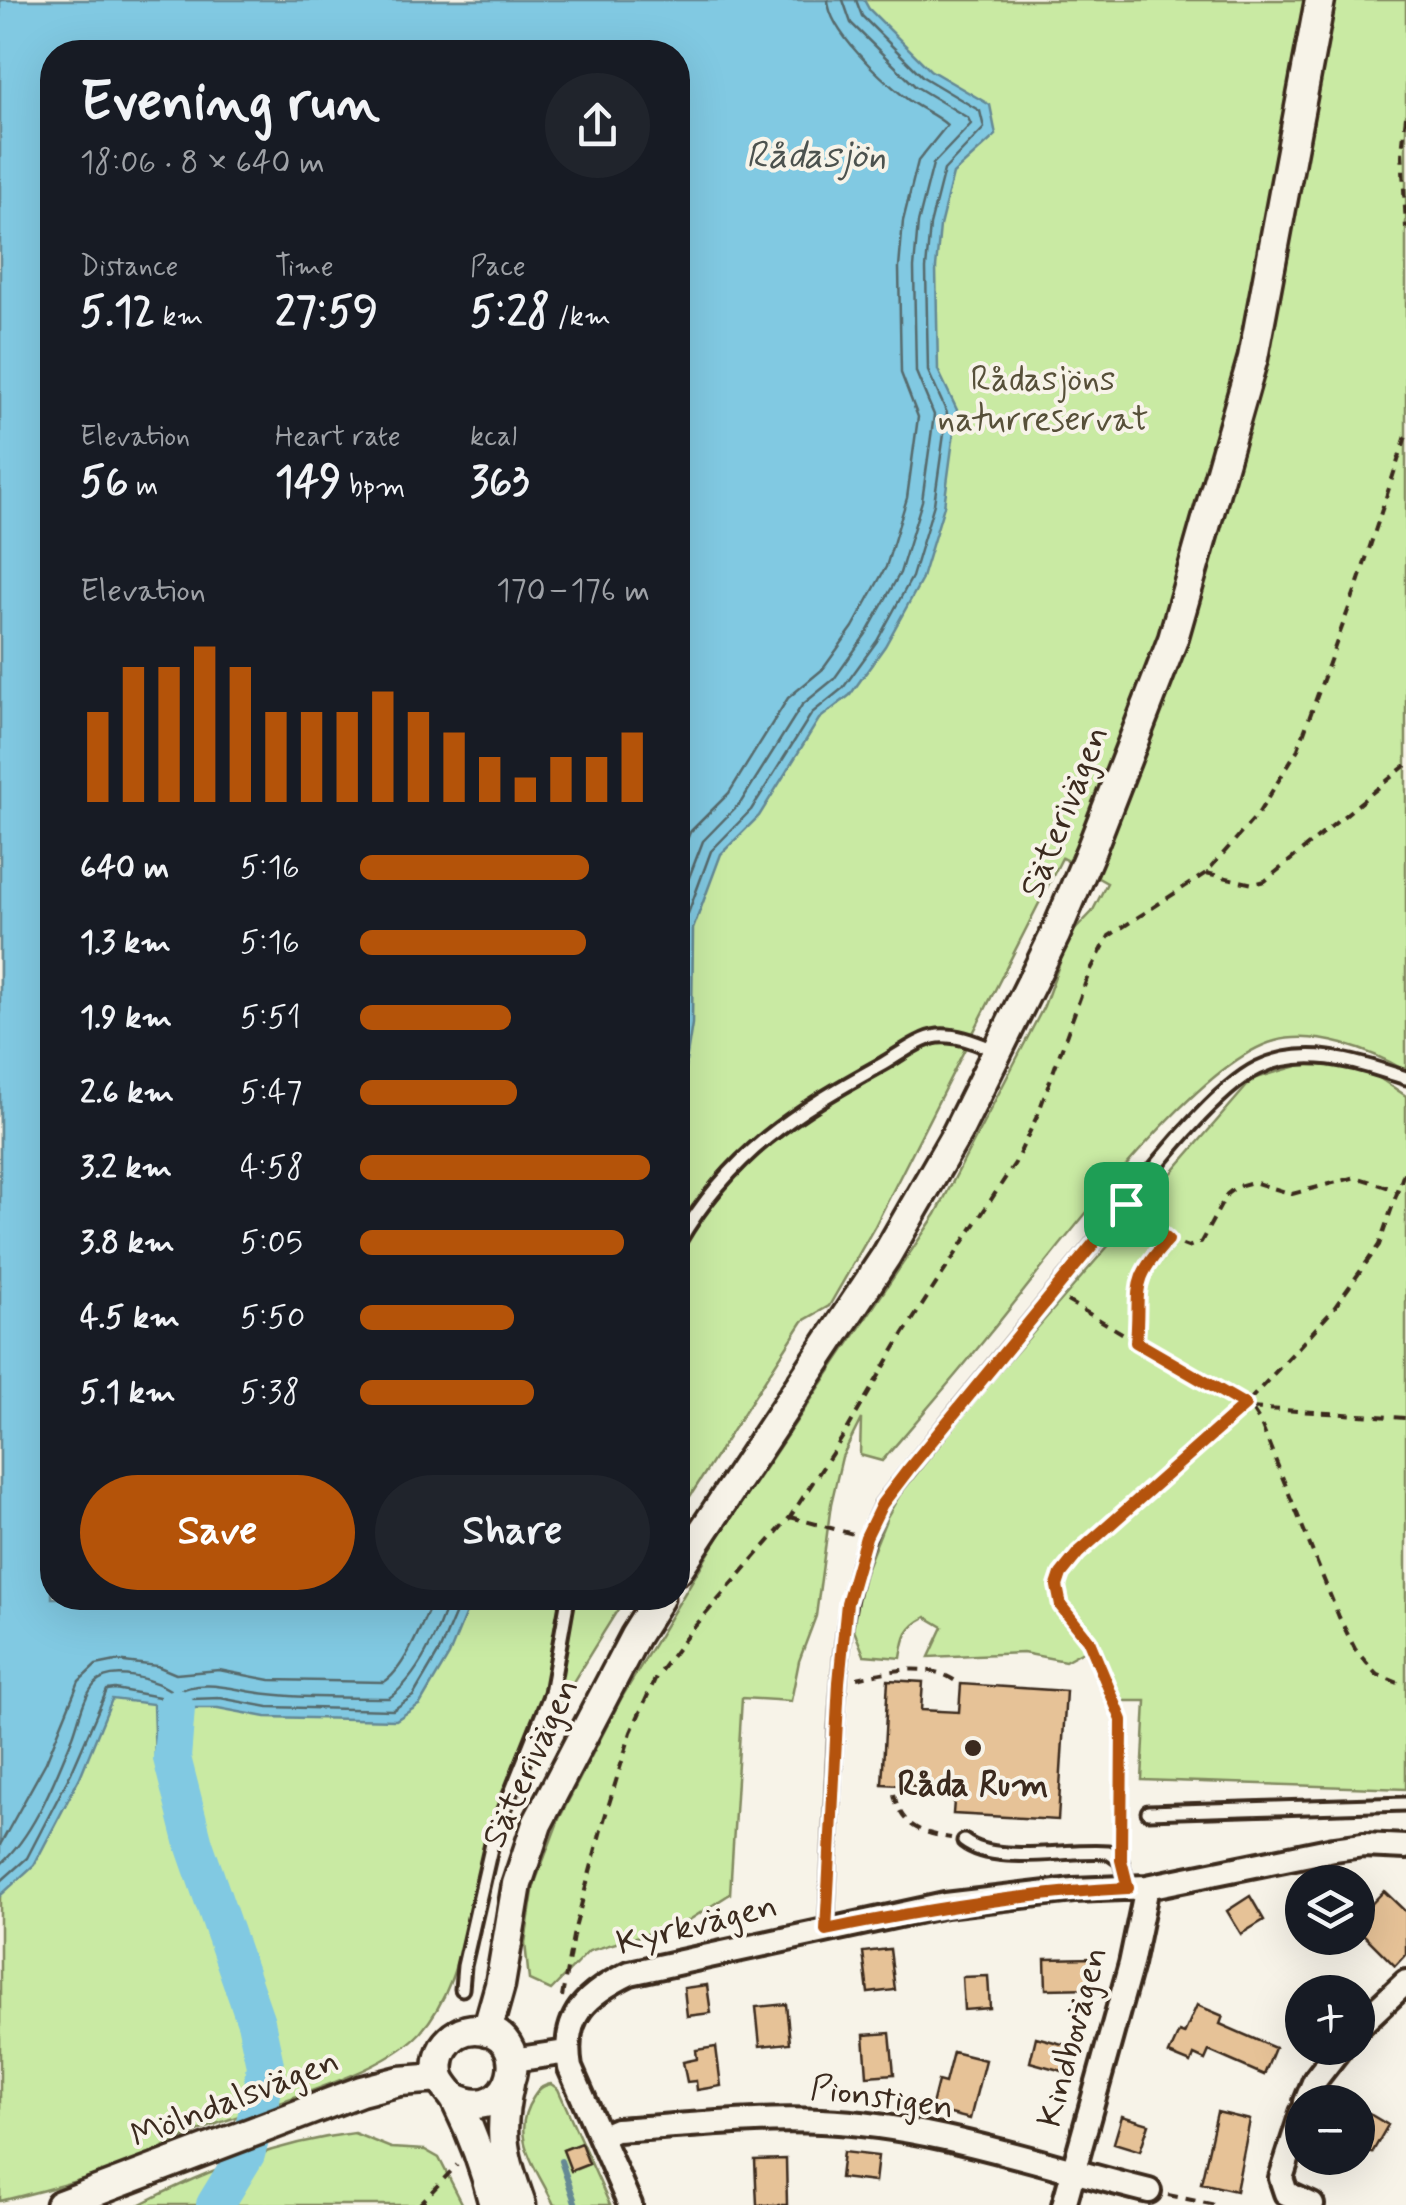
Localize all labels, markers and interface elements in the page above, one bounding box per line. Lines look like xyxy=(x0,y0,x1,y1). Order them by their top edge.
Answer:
text: Evening run xyxy=(80,68,380,140)
button: share xyxy=(545,73,650,178)
water label: Rådasjön xyxy=(746,132,886,181)
text: 18:06 · 8 × 640 m xyxy=(80,142,325,184)
text: Distance xyxy=(80,249,178,286)
text: Time xyxy=(275,249,334,286)
text: Pace xyxy=(470,249,526,286)
text: 5.12 xyxy=(80,286,155,341)
text: 27:59 xyxy=(275,286,378,341)
text: 5:28 xyxy=(470,286,550,341)
text: km xyxy=(155,299,203,336)
text: /km xyxy=(550,299,611,336)
park label: Rådasjöns naturreservat xyxy=(938,357,1148,443)
text: Elevation xyxy=(80,419,190,456)
text: Heart rate xyxy=(275,419,401,456)
text: kcal xyxy=(470,419,517,456)
text: 56 xyxy=(80,456,128,511)
text: 149 xyxy=(275,456,341,511)
text: 363 xyxy=(470,456,529,511)
text: m xyxy=(128,469,158,506)
text: bpm xyxy=(341,469,405,506)
text: Elevation xyxy=(80,570,206,612)
text: 170–176 m xyxy=(496,570,650,612)
street label: Säterivägen xyxy=(1010,719,1120,905)
text: 640 m xyxy=(80,847,169,889)
text: 5:16 xyxy=(240,847,300,889)
text: 1.3 km xyxy=(80,922,171,964)
text: 5:16 xyxy=(240,922,300,964)
text: 1.9 km xyxy=(80,997,172,1039)
text: 5:51 xyxy=(240,997,301,1039)
text: 2.6 km xyxy=(80,1072,174,1114)
text: 5:47 xyxy=(240,1072,302,1114)
text: 3.2 km xyxy=(80,1147,172,1189)
text: 4:58 xyxy=(240,1147,304,1189)
pin xyxy=(1084,1162,1169,1247)
icon: arrive xyxy=(1099,1177,1154,1232)
text: 3.8 km xyxy=(80,1222,175,1264)
text: 5:05 xyxy=(240,1222,303,1264)
text: 4.5 km xyxy=(80,1297,180,1339)
text: 5:50 xyxy=(240,1297,305,1339)
text: 5.1 km xyxy=(80,1372,176,1414)
text: 5:38 xyxy=(240,1372,300,1414)
button: Save xyxy=(80,1475,355,1590)
button: Share xyxy=(375,1475,650,1590)
street label: Säterivägen xyxy=(472,1671,590,1855)
marker: Råda Rum xyxy=(962,1737,984,1759)
place label: Råda Rum xyxy=(898,1762,1048,1808)
map controls xyxy=(1285,1865,1375,2175)
button: layers xyxy=(1285,1865,1375,1955)
street label: Kyrkvägen xyxy=(612,1883,782,1967)
street label: Kindbovägen xyxy=(1027,1942,1119,2132)
button: + xyxy=(1285,1975,1375,2065)
street label: Mölndalsvägen xyxy=(124,2038,346,2160)
street label: Pionstigen xyxy=(807,2065,957,2131)
button: − xyxy=(1285,2085,1375,2175)

